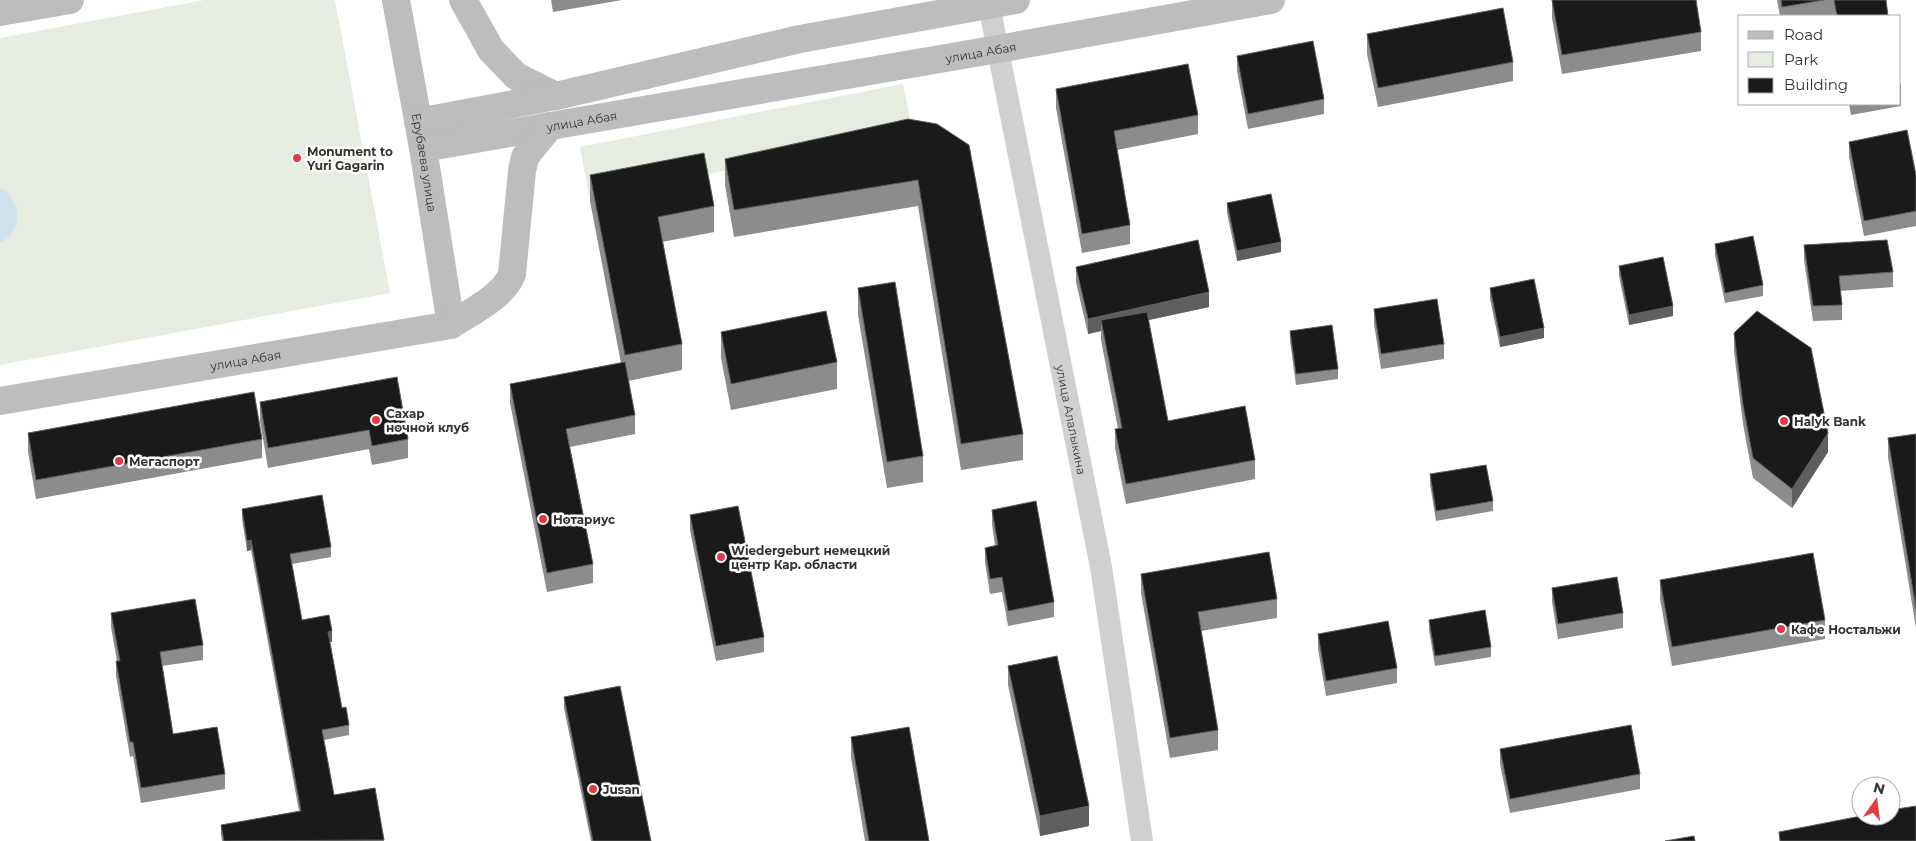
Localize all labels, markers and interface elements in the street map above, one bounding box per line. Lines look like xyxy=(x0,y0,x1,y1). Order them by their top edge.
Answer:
legend xyxy=(1738,15,1901,105)
text: Road xyxy=(1784,25,1823,44)
street label: улица Абая xyxy=(943,38,1017,66)
text: Park xyxy=(1784,50,1818,69)
text: Building xyxy=(1784,75,1848,94)
street label: улица Абая xyxy=(544,107,618,134)
street label: Ерубаева улица xyxy=(409,112,440,213)
place label: Monument to Yuri Gagarin xyxy=(306,144,393,173)
marker: Monument to Yuri Gagarin xyxy=(291,152,303,164)
street label: улица Абая xyxy=(208,346,282,373)
street label: улица Алалыкина xyxy=(1053,363,1090,476)
place label: Сахар ночной клуб xyxy=(386,406,469,435)
marker: Сахар ночной клуб xyxy=(370,414,382,426)
place label: Halyk Bank xyxy=(1794,414,1866,429)
marker: Halyk Bank xyxy=(1778,415,1790,427)
place label: Мегаспорт xyxy=(129,454,200,469)
marker: Мегаспорт xyxy=(113,455,125,467)
place label: Нотариус xyxy=(553,512,615,527)
marker: Нотариус xyxy=(537,513,549,525)
place label: Wiedergeburt немецкий центр Кар. области xyxy=(731,543,890,572)
marker: Wiedergeburt немецкий центр Кар. области xyxy=(715,551,727,563)
place label: Кафе Ностальжи xyxy=(1791,622,1901,637)
marker: Кафе Ностальжи xyxy=(1775,623,1787,635)
north arrow xyxy=(1851,776,1901,826)
text: N xyxy=(1871,778,1887,798)
place label: Jusan xyxy=(602,782,640,797)
marker: Jusan xyxy=(587,783,599,795)

